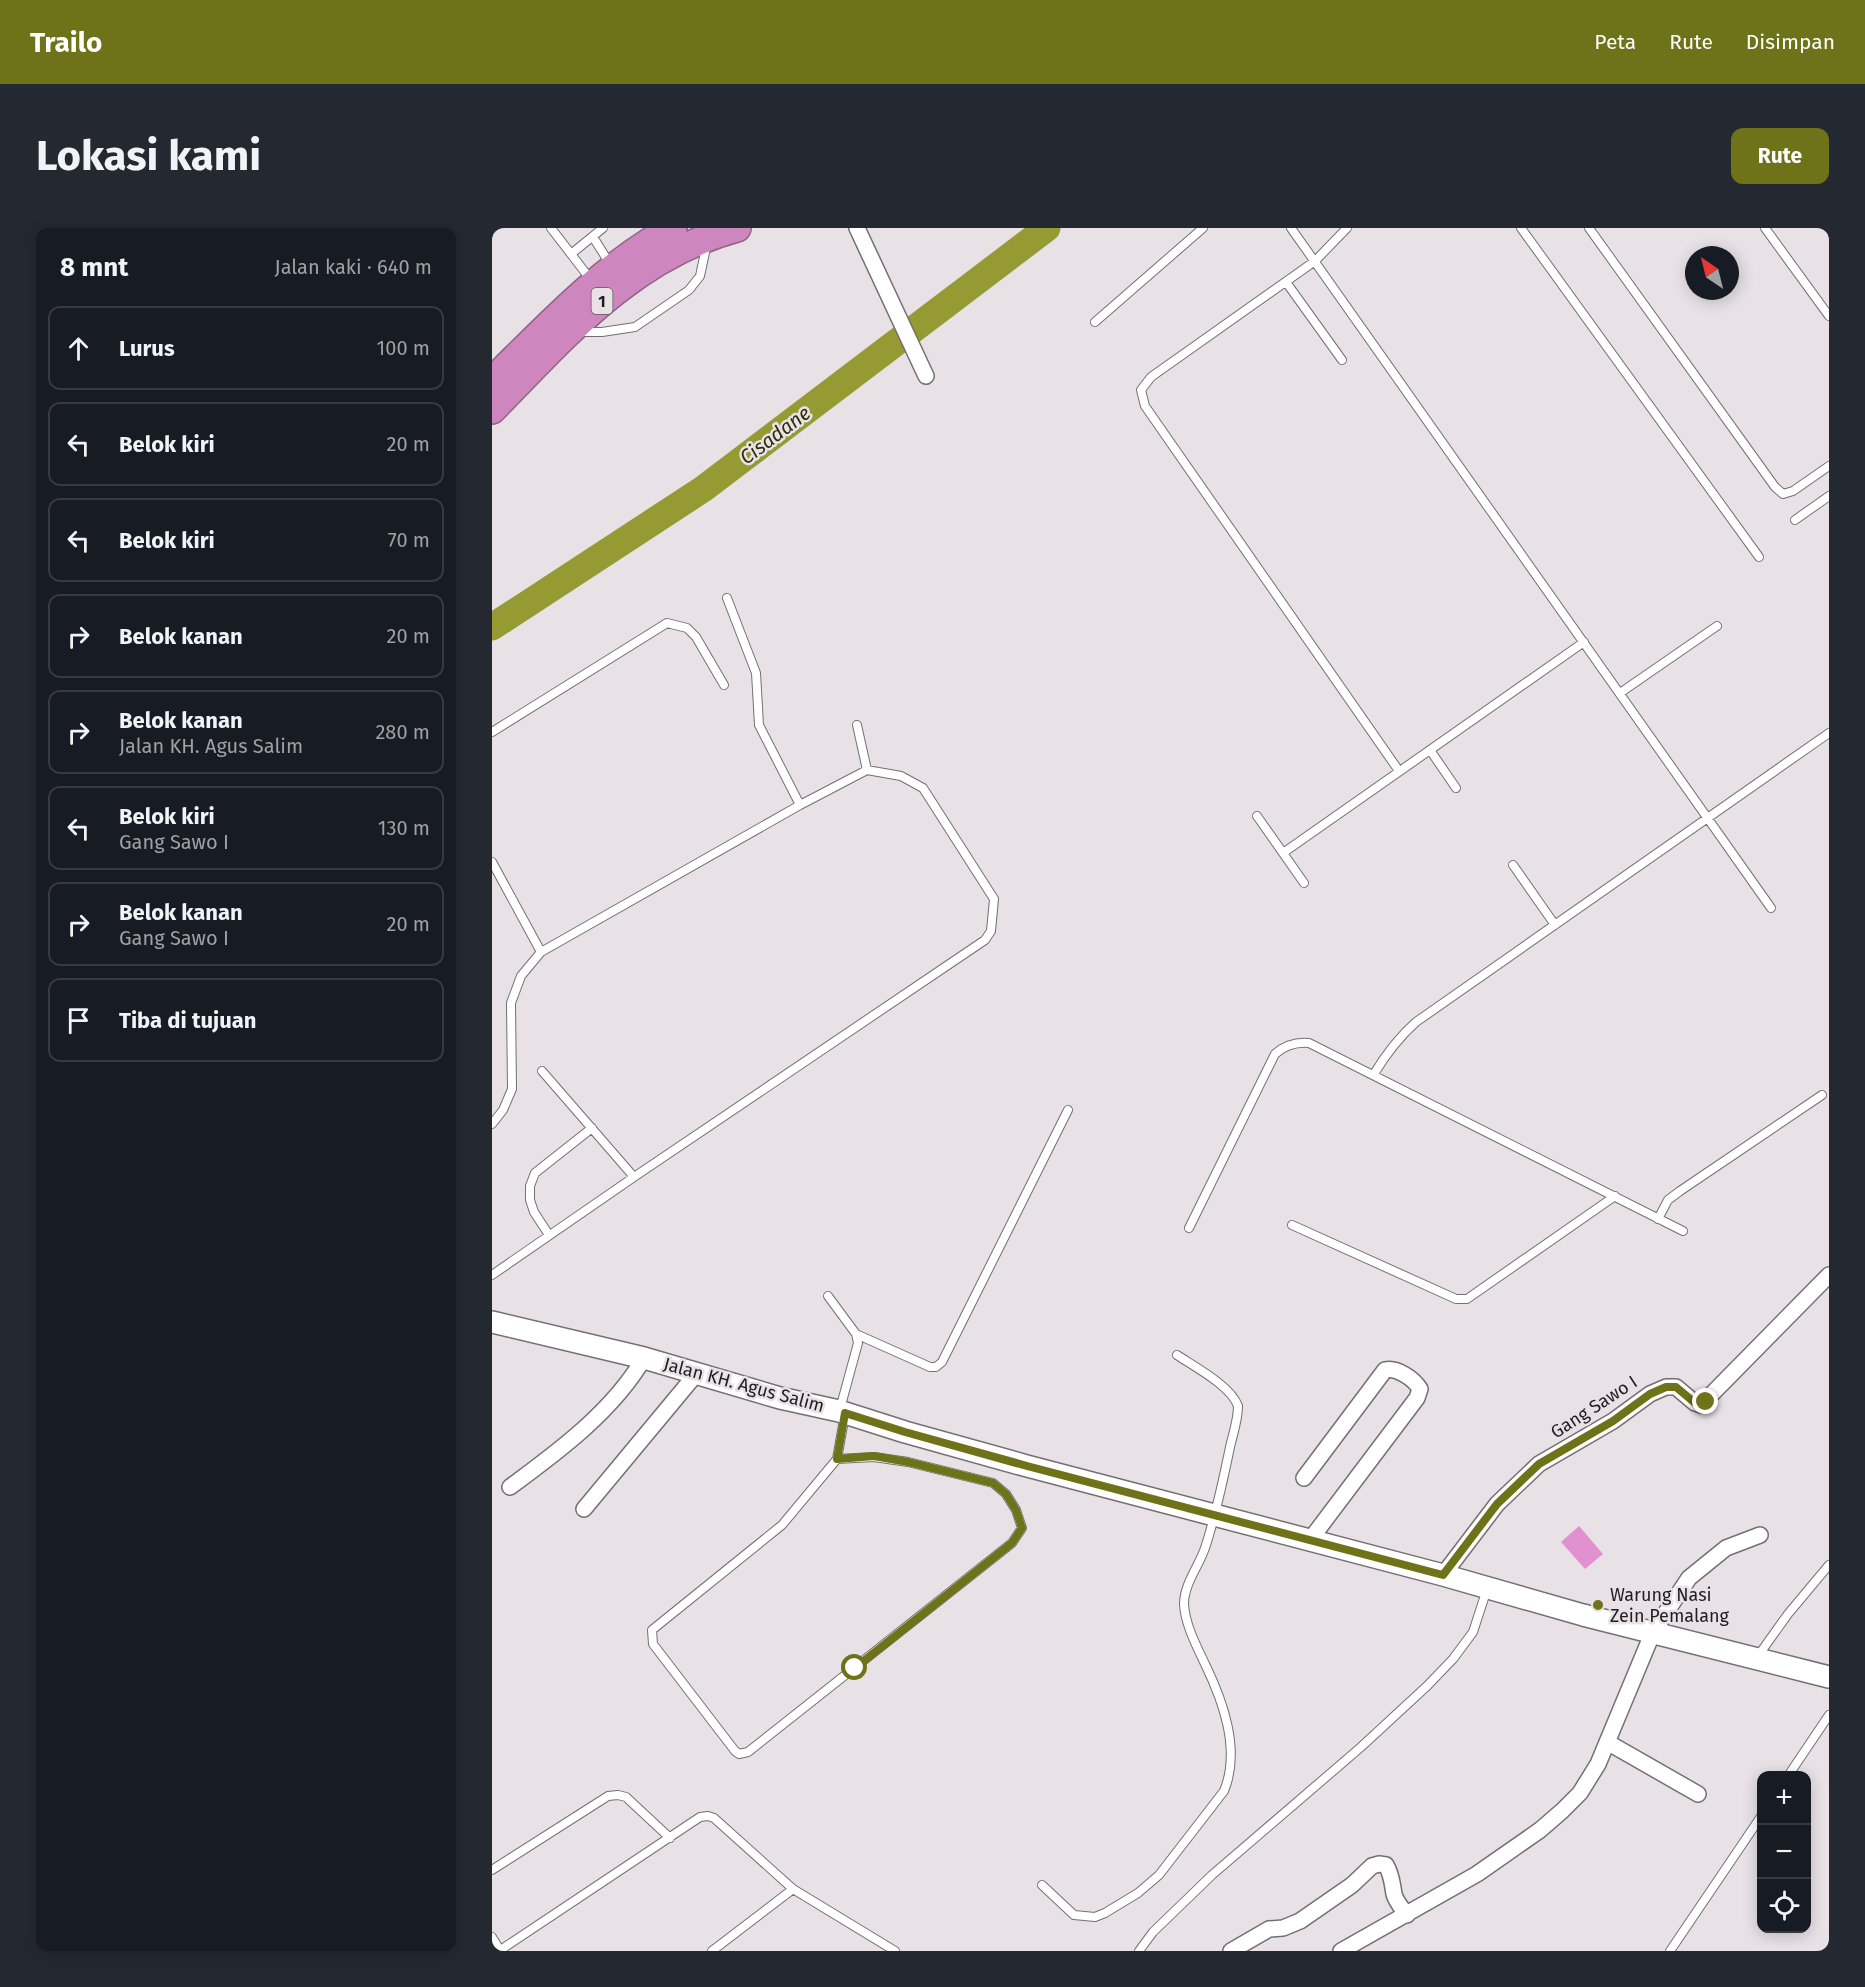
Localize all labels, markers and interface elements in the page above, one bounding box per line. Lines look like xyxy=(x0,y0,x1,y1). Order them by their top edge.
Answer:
text: Trailo xyxy=(30,26,102,59)
text: Peta xyxy=(1594,29,1636,55)
text: Rute xyxy=(1669,29,1713,55)
text: Disimpan xyxy=(1746,29,1835,55)
button: Rute xyxy=(1731,128,1829,184)
text: Lokasi kami xyxy=(36,131,261,181)
north arrow xyxy=(1685,246,1739,300)
text: 8 mnt xyxy=(60,252,128,283)
text: Jalan kaki · 640 m xyxy=(275,255,432,279)
road number: 1 xyxy=(592,288,612,314)
icon: ahead xyxy=(62,332,95,365)
text: Lurus xyxy=(119,335,175,362)
text: 100 m xyxy=(377,336,430,360)
water label: Cisadane xyxy=(735,401,815,469)
icon: left xyxy=(62,428,95,461)
text: Belok kiri xyxy=(119,431,215,458)
text: 20 m xyxy=(387,432,430,456)
icon: left xyxy=(62,524,95,557)
text: Belok kiri xyxy=(119,527,215,554)
text: 70 m xyxy=(388,528,430,552)
icon: right xyxy=(62,620,95,653)
text: Belok kanan xyxy=(119,623,243,650)
text: 20 m xyxy=(387,624,430,648)
text: Belok kanan xyxy=(119,707,243,734)
icon: right xyxy=(62,716,95,749)
text: 280 m xyxy=(375,720,430,744)
text: Jalan KH. Agus Salim xyxy=(119,734,303,758)
text: Belok kiri xyxy=(119,803,215,830)
icon: left xyxy=(62,812,95,845)
text: 130 m xyxy=(378,816,430,840)
text: Gang Sawo I xyxy=(119,830,229,854)
text: Belok kanan xyxy=(119,899,243,926)
icon: right xyxy=(62,908,95,941)
text: 20 m xyxy=(387,912,430,936)
text: Gang Sawo I xyxy=(119,926,229,950)
icon: arrive xyxy=(62,1004,95,1037)
text: Tiba di tujuan xyxy=(119,1007,256,1034)
street label: Jalan KH. Agus Salim xyxy=(661,1353,827,1417)
street label: Gang Sawo I xyxy=(1547,1371,1641,1443)
route end xyxy=(1692,1388,1718,1414)
place label: Warung Nasi Zein Pemalang xyxy=(1610,1584,1729,1627)
marker: Warung Nasi Zein Pemalang xyxy=(1591,1598,1605,1612)
route start xyxy=(841,1654,867,1680)
map controls xyxy=(1757,1771,1811,1933)
button: + xyxy=(1757,1771,1811,1825)
button: − xyxy=(1757,1825,1811,1879)
button: locate xyxy=(1757,1879,1811,1933)

